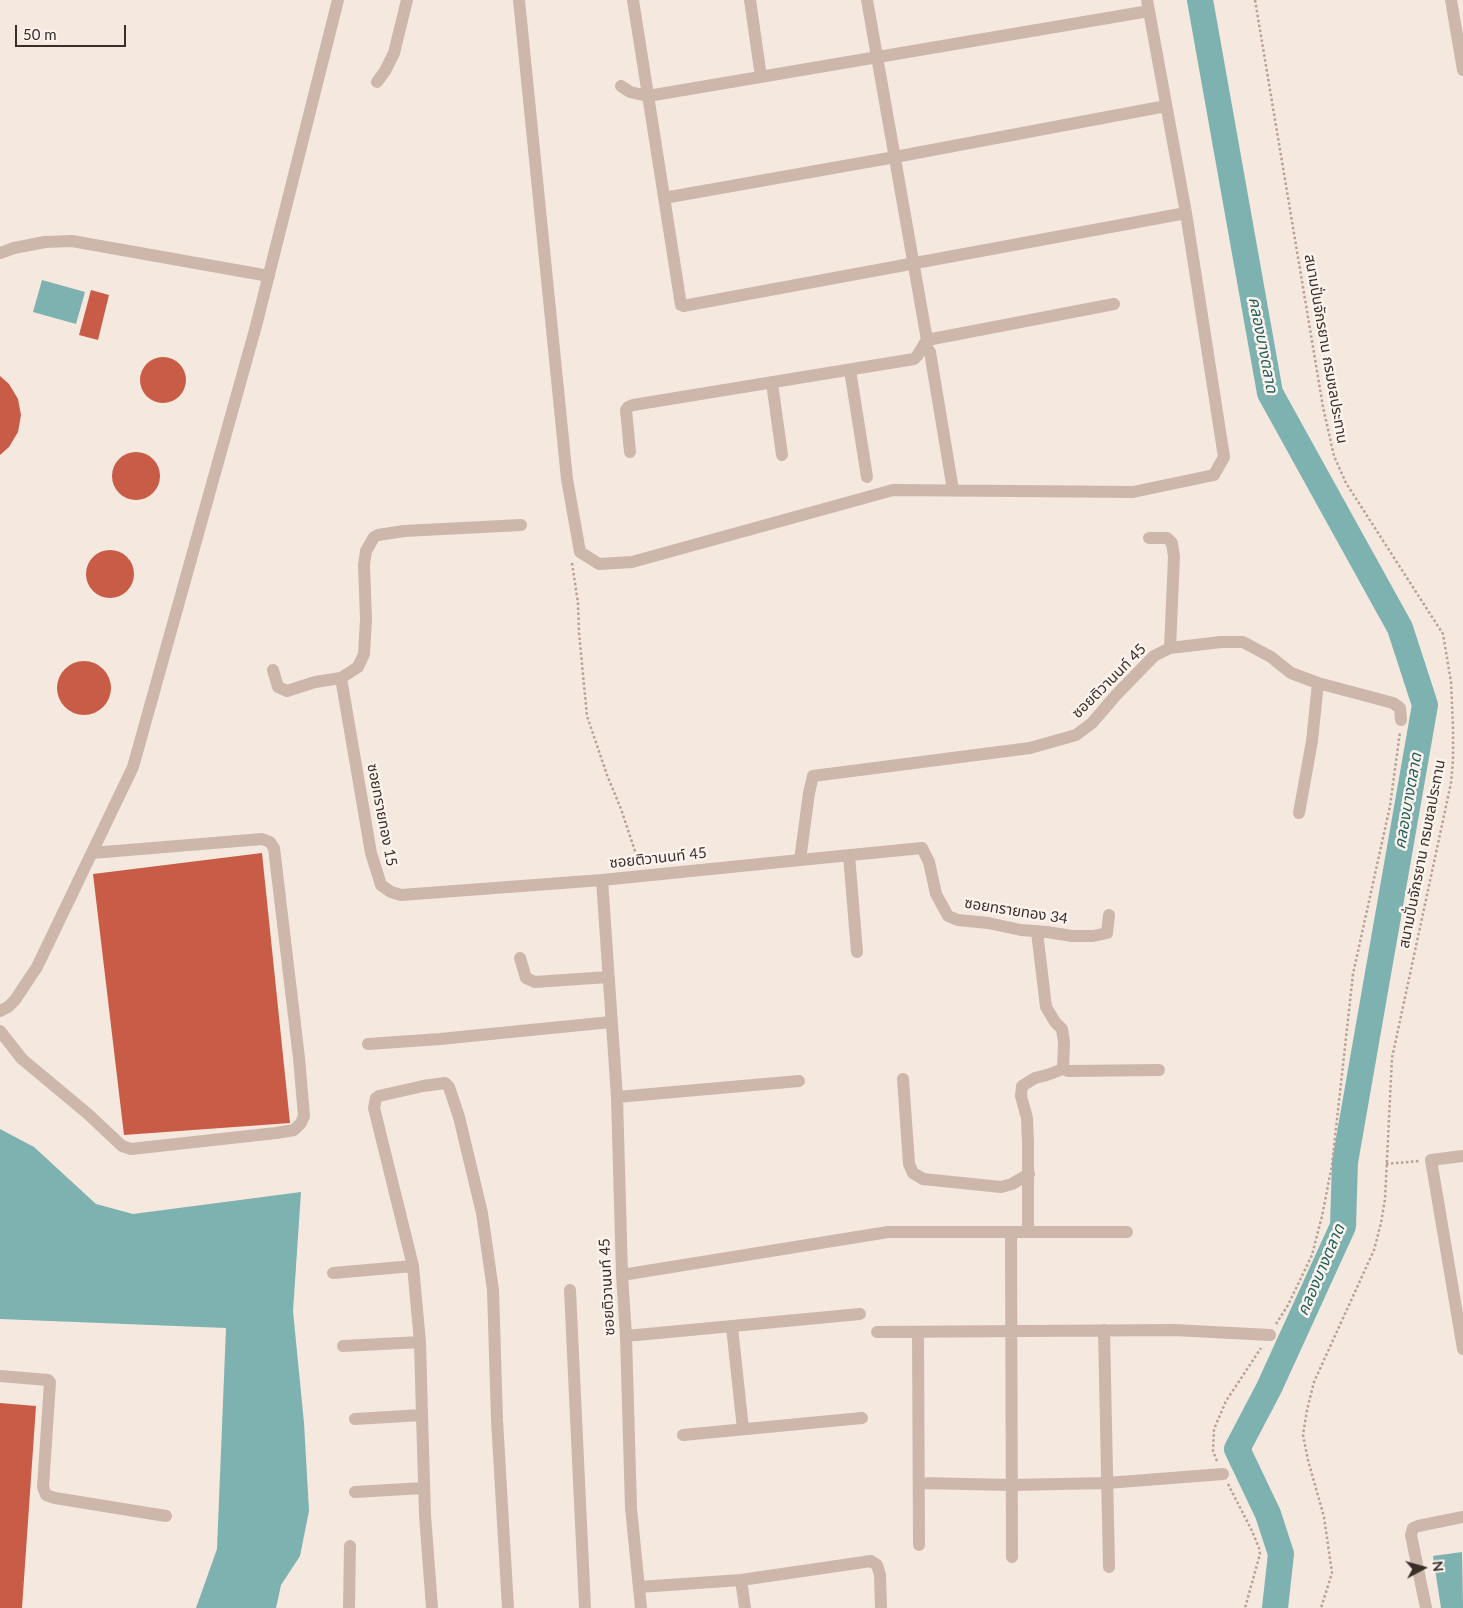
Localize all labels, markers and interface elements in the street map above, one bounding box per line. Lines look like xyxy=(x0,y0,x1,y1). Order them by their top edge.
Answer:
scale bar xyxy=(18,15,129,47)
text: 50 m xyxy=(23,25,57,43)
street label: สนามปั่นจักรยาน กรมชลประทาน xyxy=(1300,253,1352,445)
water label: คลองบางตลาด xyxy=(1244,295,1282,395)
street label: ซอยติวานนท์ 45 xyxy=(1068,640,1150,722)
water label: คลองบางตลาด xyxy=(1390,751,1426,851)
street label: สนามปั่นจักรยาน กรมชลประทาน xyxy=(1395,758,1449,950)
street label: ซอยทรายทอง 15 xyxy=(363,762,401,868)
street label: ซอยติวานนท์ 45 xyxy=(609,844,707,872)
street label: ซอยทรายทอง 34 xyxy=(963,894,1069,928)
water label: คลองบางตลาด xyxy=(1293,1222,1349,1318)
street label: ซอยติวานนท์ 45 xyxy=(595,1238,619,1336)
north arrow xyxy=(1398,1543,1448,1593)
text: N xyxy=(1429,1560,1447,1573)

